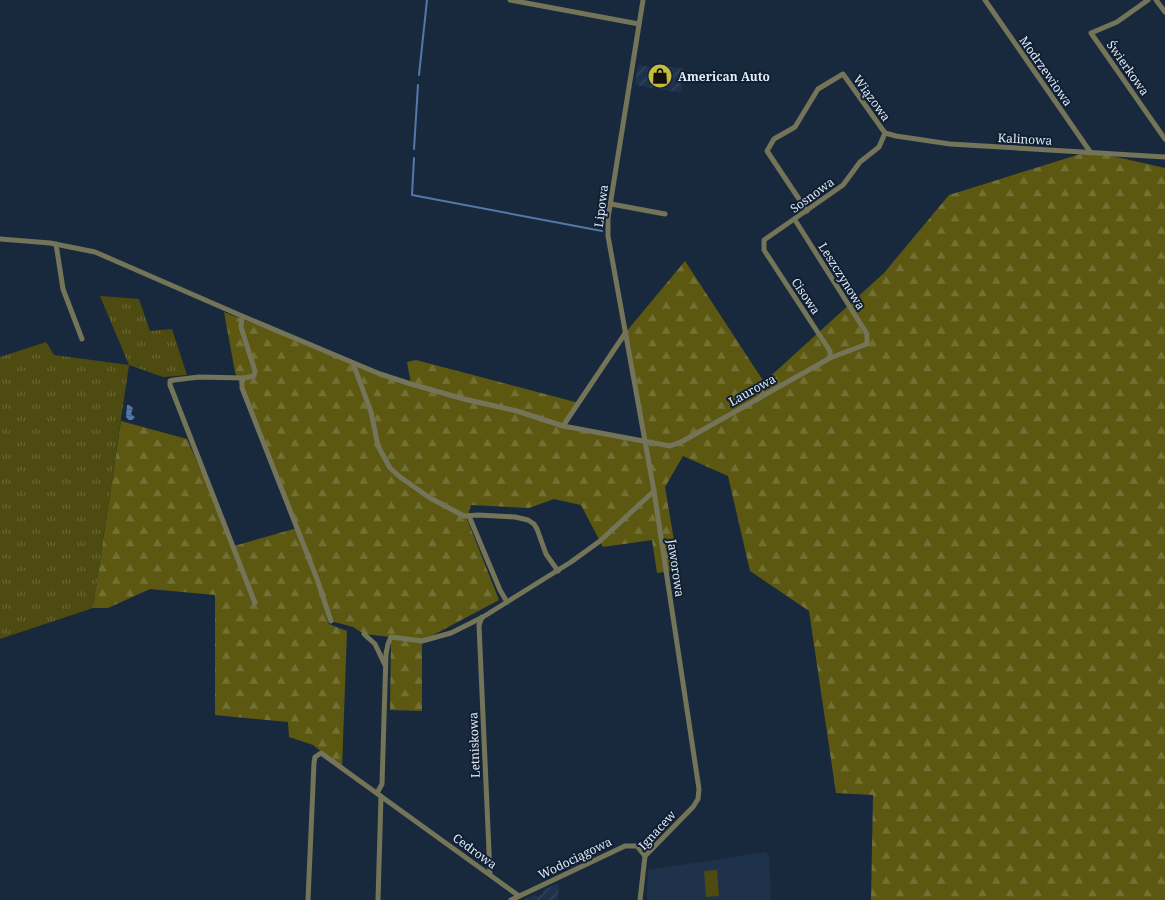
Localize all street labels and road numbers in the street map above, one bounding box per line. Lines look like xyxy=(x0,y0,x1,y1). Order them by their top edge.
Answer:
street label: Modrzewiowa xyxy=(1016,33,1077,110)
street label: Świerkowa xyxy=(1103,37,1153,99)
street label: Wiązowa xyxy=(849,71,895,125)
street label: Kalinowa xyxy=(997,129,1053,149)
street label: Sosnowa xyxy=(787,173,838,217)
street label: Lipowa xyxy=(590,184,612,228)
street label: Leszczynowa xyxy=(815,239,869,313)
street label: Cisowa xyxy=(788,274,825,318)
street label: Laurowa xyxy=(725,370,779,410)
street label: Jaworowa xyxy=(663,537,688,598)
street label: Letniskowa xyxy=(464,712,484,778)
street label: Ignacew xyxy=(634,806,680,853)
street label: Cedrowa xyxy=(449,829,501,873)
street label: Wodociągowa xyxy=(535,833,615,883)

